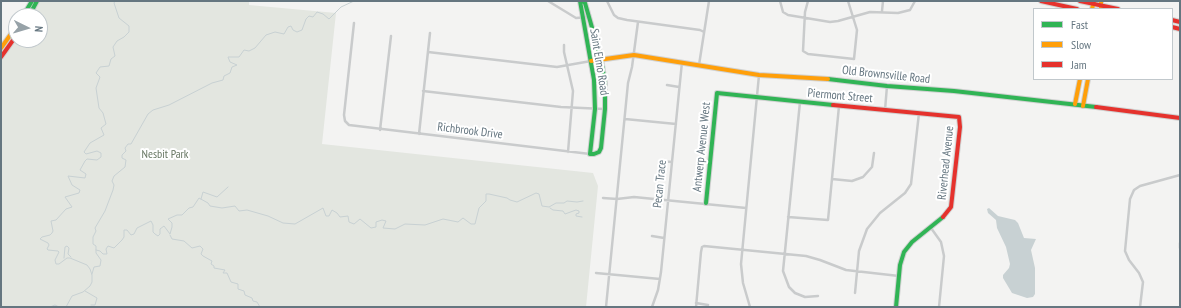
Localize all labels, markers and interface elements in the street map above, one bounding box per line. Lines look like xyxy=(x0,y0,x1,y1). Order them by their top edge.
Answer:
north arrow xyxy=(8,8,48,48)
legend xyxy=(1033,8,1173,80)
text: Fast xyxy=(1071,17,1088,32)
text: N xyxy=(32,25,46,33)
street label: Saint Elmo Road xyxy=(587,27,611,97)
text: Slow xyxy=(1071,37,1091,52)
text: Jam xyxy=(1071,57,1087,72)
street label: Old Brownsville Road xyxy=(841,63,931,87)
street label: Piermont Street xyxy=(807,86,873,106)
street label: Antwerp Avenue West xyxy=(690,101,714,193)
street label: Richbrook Drive xyxy=(436,120,504,142)
street label: Riverhead Avenue xyxy=(935,125,957,201)
park label: Nesbit Park xyxy=(142,148,188,162)
street label: Pecan Trace xyxy=(650,159,670,209)

